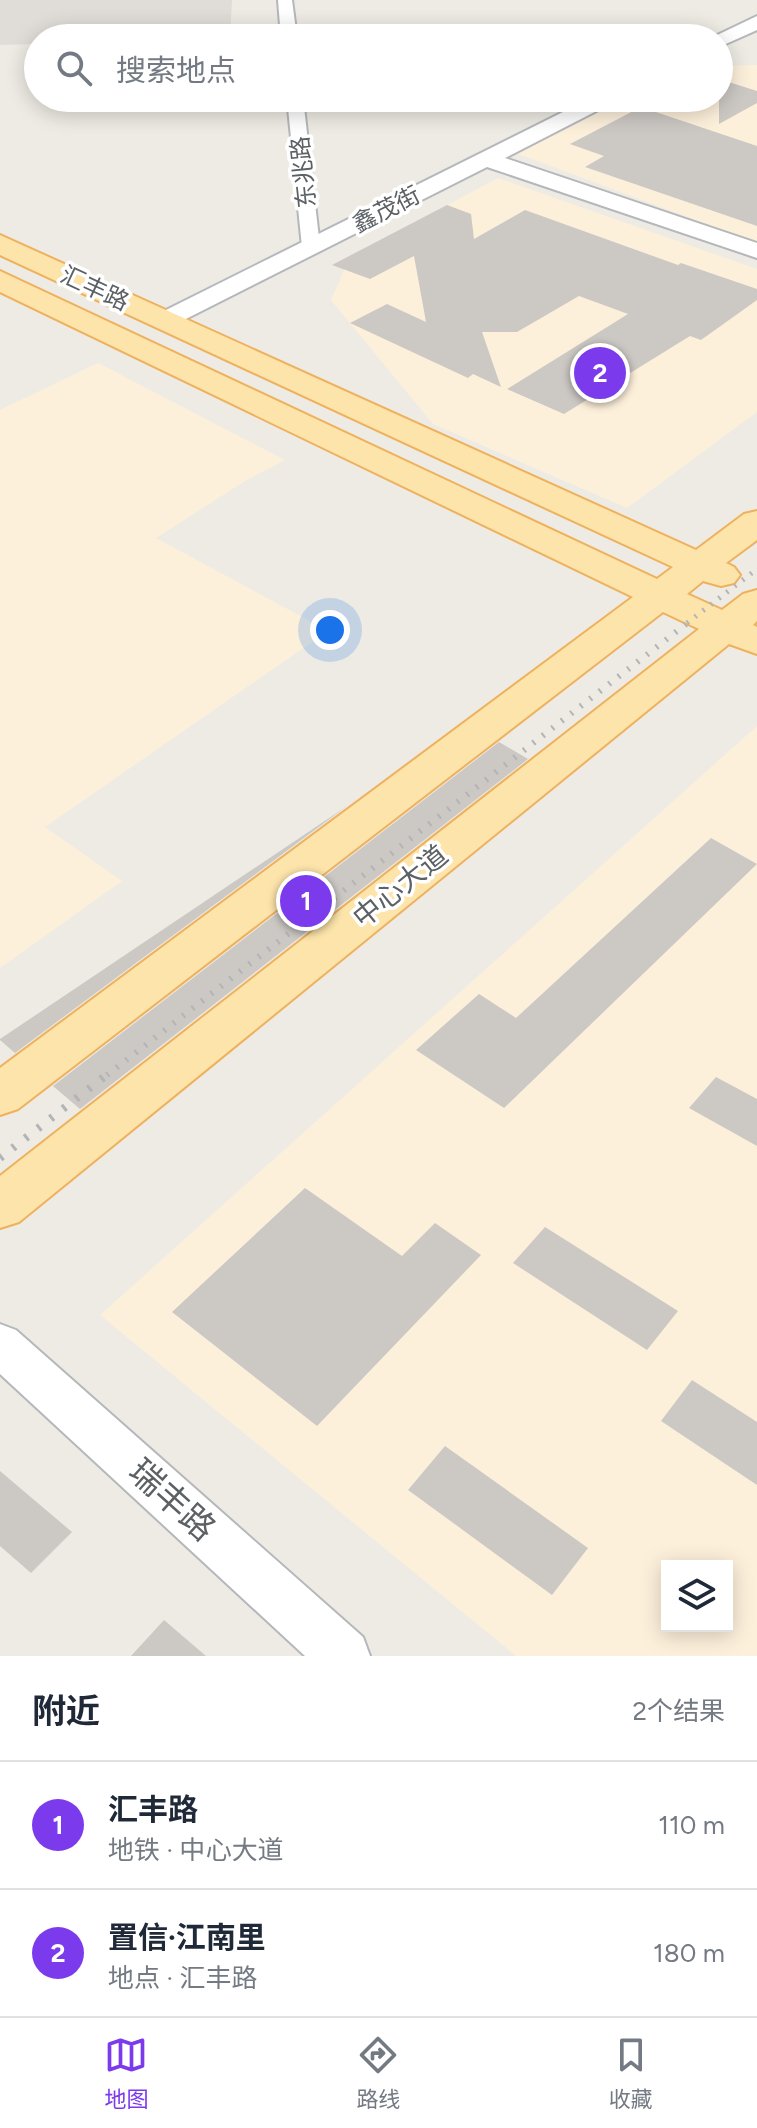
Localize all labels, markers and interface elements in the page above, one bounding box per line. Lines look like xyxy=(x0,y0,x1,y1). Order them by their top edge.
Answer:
search box xyxy=(24,24,733,112)
icon: search xyxy=(52,46,96,90)
text: 搜索地点 xyxy=(116,52,236,89)
street label: 东兆路 xyxy=(285,135,321,209)
street label: 鑫茂街 xyxy=(347,180,425,238)
street label: 汇丰路 xyxy=(56,260,134,316)
pin: 2 xyxy=(574,343,626,403)
your location xyxy=(310,610,350,650)
street label: 中心大道 xyxy=(346,838,454,934)
pin: 1 xyxy=(280,871,332,931)
street label: 瑞丰路 xyxy=(120,1451,224,1549)
map controls xyxy=(661,1560,733,1632)
button: layers xyxy=(661,1560,733,1632)
text: 附近 xyxy=(32,1691,100,1732)
text: 2个结果 xyxy=(632,1695,725,1727)
text: 汇丰路 xyxy=(108,1791,198,1828)
text: 1 xyxy=(53,1809,63,1841)
text: 110 m xyxy=(658,1809,725,1841)
text: 地铁 · 中心大道 xyxy=(108,1834,283,1866)
text: 置信·江南里 xyxy=(108,1919,266,1956)
text: 2 xyxy=(50,1937,66,1969)
text: 180 m xyxy=(653,1937,725,1969)
text: 地点 · 汇丰路 xyxy=(108,1962,257,1994)
tab: 地图 xyxy=(104,2033,148,2113)
tab: 路线 xyxy=(356,2033,401,2113)
tab: 收藏 xyxy=(609,2033,653,2113)

